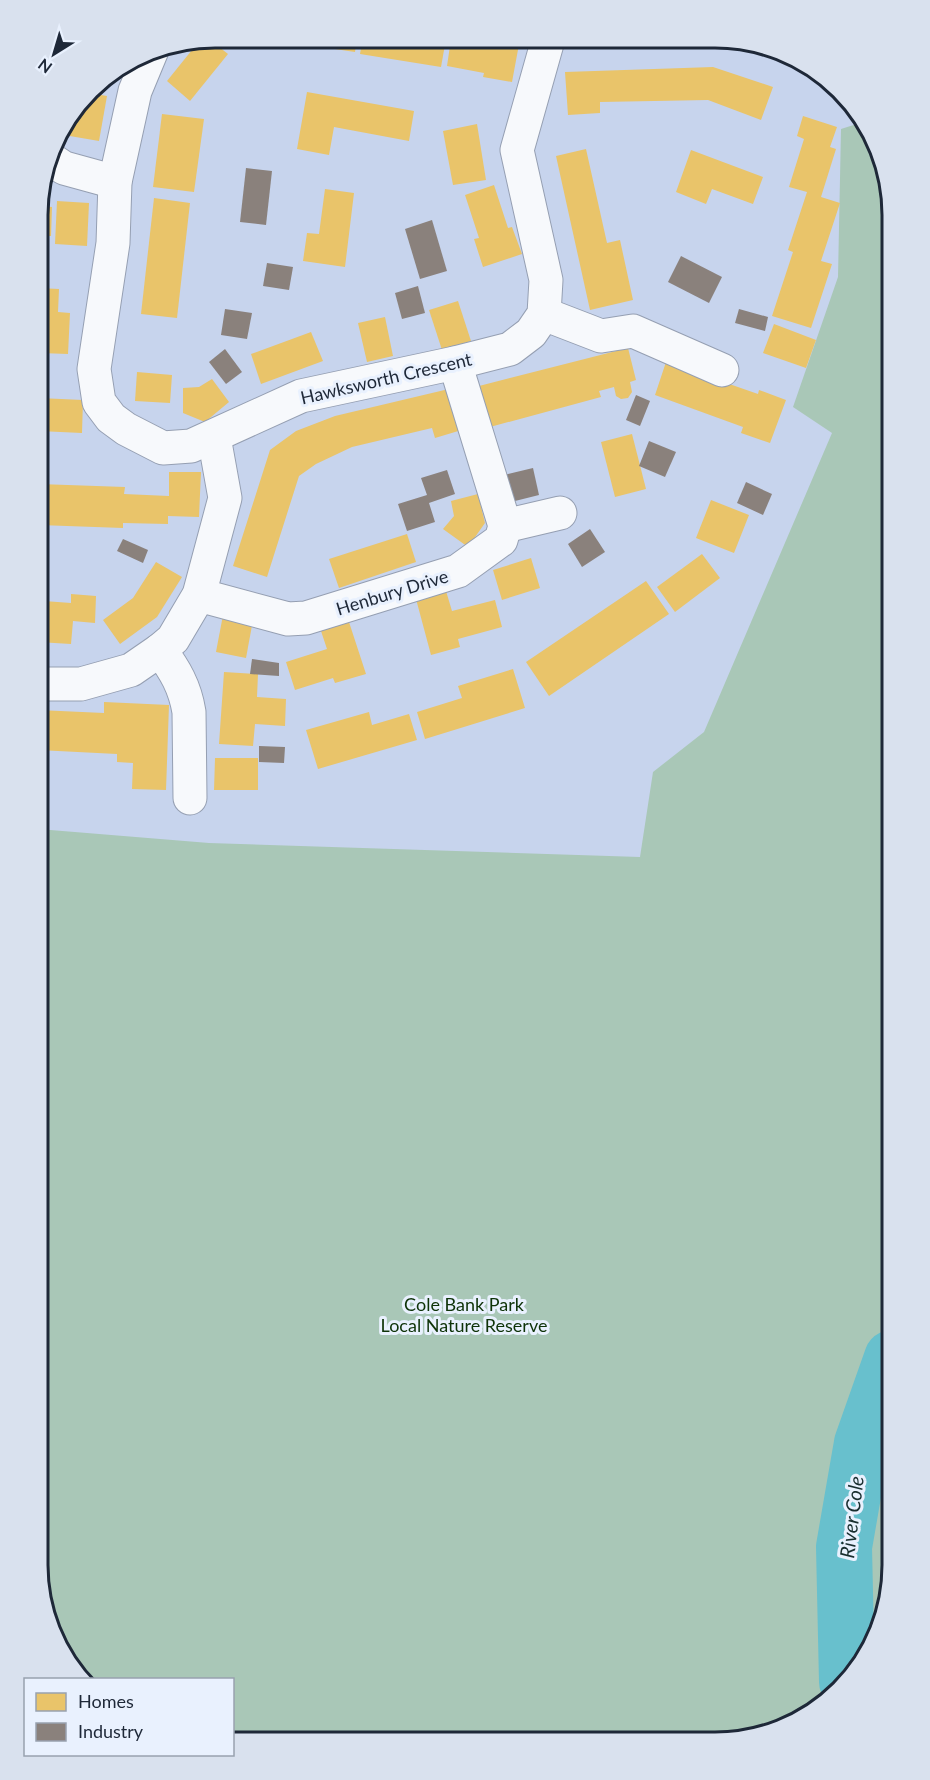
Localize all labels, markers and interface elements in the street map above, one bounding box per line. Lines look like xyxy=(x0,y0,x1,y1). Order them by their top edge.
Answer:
north arrow xyxy=(24,24,84,84)
text: N xyxy=(34,55,55,78)
street label: Hawksworth Crescent xyxy=(298,347,474,408)
street label: Henbury Drive xyxy=(333,565,451,619)
park label: Cole Bank Park Local Nature Reserve xyxy=(381,1293,547,1336)
water label: River Cole xyxy=(834,1474,868,1560)
legend xyxy=(24,1678,234,1756)
text: Homes xyxy=(78,1690,134,1712)
text: Industry xyxy=(78,1720,144,1742)

